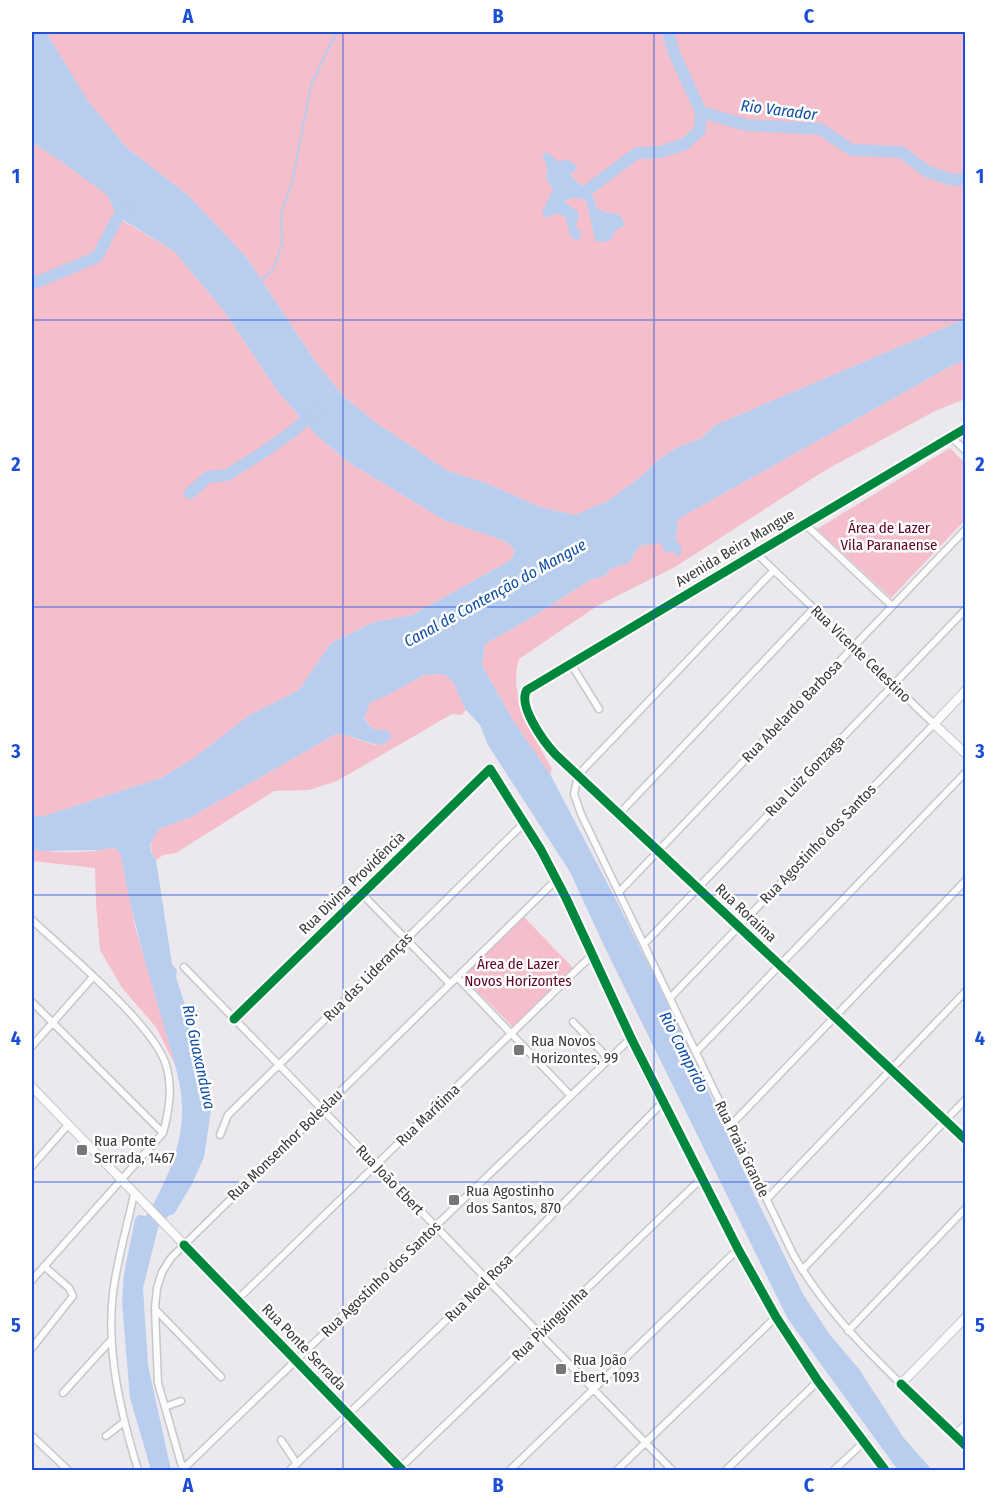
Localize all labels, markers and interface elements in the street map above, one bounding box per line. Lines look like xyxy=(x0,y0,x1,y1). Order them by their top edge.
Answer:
text: A xyxy=(182,4,195,28)
text: B xyxy=(492,4,504,28)
text: C xyxy=(804,4,815,28)
water label: Rio Varador xyxy=(740,96,819,124)
text: 1 xyxy=(12,164,20,188)
text: 1 xyxy=(976,164,984,188)
text: 2 xyxy=(10,452,21,476)
text: 2 xyxy=(974,452,985,476)
street label: Avenida Beira Mangue xyxy=(672,505,798,591)
park label: Área de Lazer Vila Paranaense xyxy=(840,519,938,554)
water label: Canal de Contenção do Mangue xyxy=(401,535,590,651)
street label: Rua Vicente Celestino xyxy=(807,602,915,706)
street label: Rua Abelardo Barbosa xyxy=(738,656,846,766)
street label: Rua Luiz Gonzaga xyxy=(762,732,848,820)
text: 3 xyxy=(10,739,21,763)
text: 3 xyxy=(974,739,985,763)
street label: Rua Agostinho dos Santos xyxy=(756,780,880,908)
street label: Rua Divina Providência xyxy=(295,828,409,938)
street label: Rua Roraima xyxy=(712,880,780,946)
street label: Rua das Lideranças xyxy=(320,929,416,1025)
park label: Área de Lazer Novos Horizontes xyxy=(464,955,572,990)
water label: Rio Guaxanduva xyxy=(179,1003,219,1111)
water label: Rio Comprido xyxy=(656,1008,712,1096)
text: 4 xyxy=(11,1026,21,1050)
text: 4 xyxy=(975,1026,985,1050)
place label: Rua Novos Horizontes, 99 xyxy=(531,1032,618,1067)
marker: Rua Novos Horizontes, 99 xyxy=(512,1043,526,1057)
street label: Rua Marítima xyxy=(392,1080,464,1150)
street label: Rua Monsenhor Boleslau xyxy=(224,1086,346,1204)
street label: Rua Praia Grande xyxy=(711,1098,773,1200)
place label: Rua Ponte Serrada, 1467 xyxy=(94,1132,175,1167)
street label: Rua João Ebert xyxy=(352,1141,428,1219)
marker: Rua Ponte Serrada, 1467 xyxy=(75,1143,89,1157)
place label: Rua Agostinho dos Santos, 870 xyxy=(466,1182,561,1217)
marker: Rua Agostinho dos Santos, 870 xyxy=(447,1193,461,1207)
street label: Rua Agostinho dos Santos xyxy=(317,1217,445,1341)
street label: Rua Noel Rosa xyxy=(441,1250,517,1326)
street label: Rua Pixinguinha xyxy=(508,1283,592,1365)
street label: Rua Ponte Serrada xyxy=(258,1300,350,1394)
text: 5 xyxy=(11,1313,21,1337)
text: 5 xyxy=(975,1313,985,1337)
place label: Rua João Ebert, 1093 xyxy=(573,1351,640,1386)
marker: Rua João Ebert, 1093 xyxy=(554,1362,568,1376)
text: A xyxy=(182,1473,195,1497)
text: B xyxy=(492,1473,504,1497)
text: C xyxy=(804,1473,815,1497)

